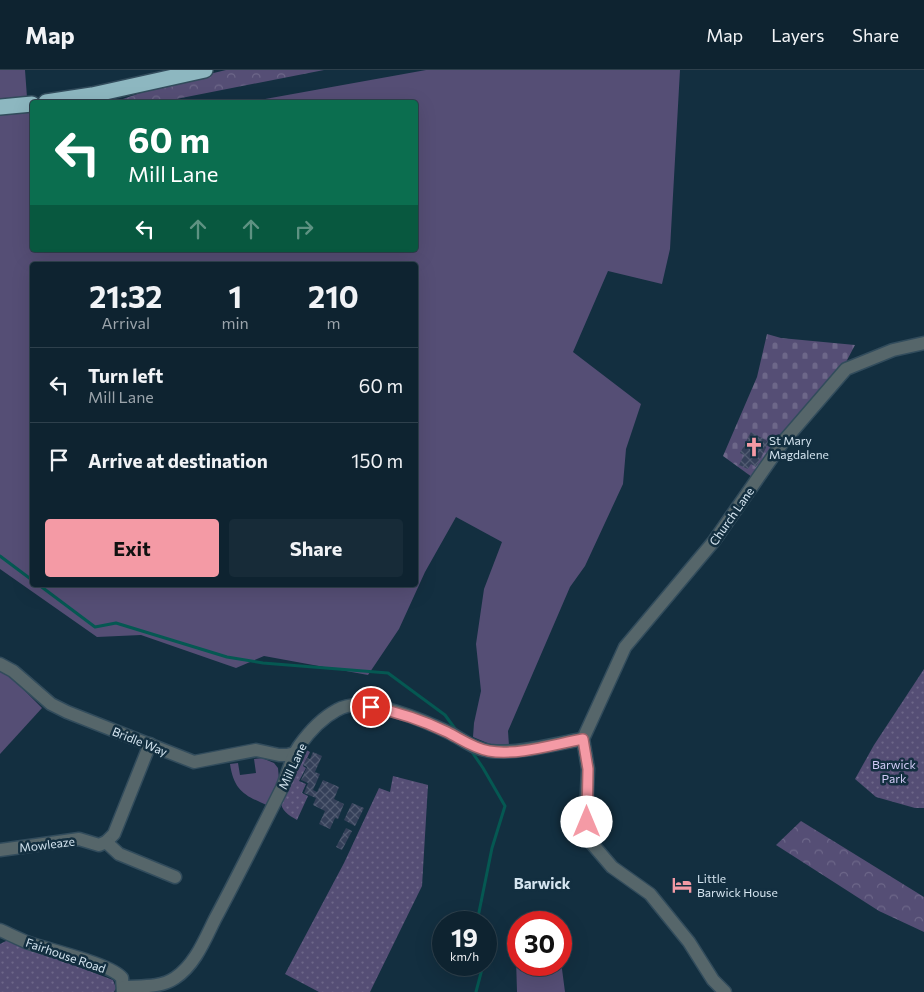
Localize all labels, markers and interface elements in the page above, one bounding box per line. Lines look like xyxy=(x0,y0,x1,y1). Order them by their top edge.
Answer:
text: Map xyxy=(25,20,75,49)
text: Map xyxy=(706,24,743,46)
text: Layers xyxy=(771,24,824,46)
text: Share xyxy=(852,24,899,46)
text: 60 m xyxy=(128,117,210,160)
icon: left xyxy=(45,120,110,185)
text: Mill Lane xyxy=(128,160,218,187)
icon: left xyxy=(131,215,159,243)
icon: ahead xyxy=(184,215,212,243)
icon: ahead xyxy=(237,215,265,243)
icon: right xyxy=(290,215,318,243)
text: 21:32 xyxy=(89,277,162,314)
text: 1 xyxy=(228,277,242,314)
text: 210 xyxy=(308,277,359,314)
text: Arrival xyxy=(102,313,150,332)
text: min xyxy=(222,313,249,332)
text: m xyxy=(326,313,340,332)
text: Turn left xyxy=(88,364,163,387)
icon: left xyxy=(45,371,73,399)
text: 60 m xyxy=(359,374,403,397)
text: Mill Lane xyxy=(88,387,154,406)
place label: St Mary Magdalene xyxy=(769,433,829,461)
church icon: St Mary Magdalene xyxy=(743,436,765,458)
icon: arrive xyxy=(45,446,73,474)
text: Arrive at destination xyxy=(88,449,268,472)
text: 150 m xyxy=(351,449,403,472)
street label: Church Lane xyxy=(706,484,756,548)
button: Exit xyxy=(45,519,219,577)
button: Share xyxy=(229,519,403,577)
pin xyxy=(350,686,392,728)
icon: arrive xyxy=(357,693,385,721)
street label: Bridle Way xyxy=(110,724,170,758)
street label: Mill Lane xyxy=(275,741,309,791)
park label: Barwick Park xyxy=(872,757,916,785)
position arrow xyxy=(560,795,612,847)
street label: Mowleaze xyxy=(18,834,76,854)
place label: Little Barwick House xyxy=(697,871,778,899)
district label: Barwick xyxy=(514,874,571,892)
hotel icon: Little Barwick House xyxy=(671,874,693,896)
speed limit sign: 30 xyxy=(507,911,572,976)
text: 19 xyxy=(451,922,478,952)
street label: Fairhouse Road xyxy=(24,935,108,975)
text: km/h xyxy=(450,949,479,963)

